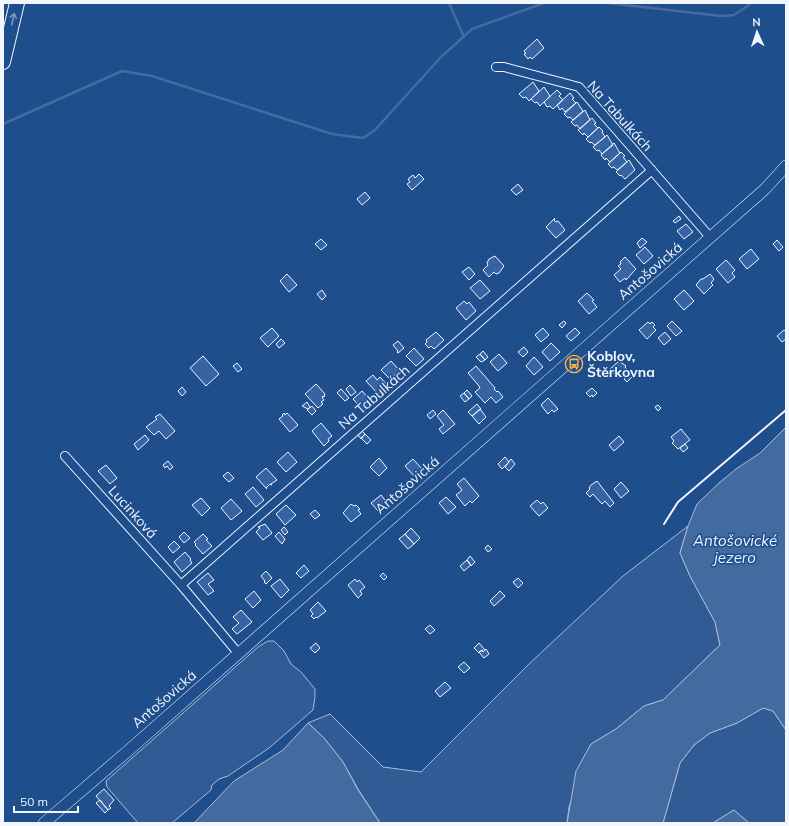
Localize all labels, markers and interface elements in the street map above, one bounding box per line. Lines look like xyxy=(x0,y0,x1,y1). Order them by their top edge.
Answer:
north arrow xyxy=(737,12,777,52)
one-way arrow xyxy=(10,13,18,26)
text: N xyxy=(752,15,761,29)
street label: Na Tabulkách xyxy=(584,77,656,155)
street label: Antošovická xyxy=(614,238,686,304)
place label: Koblov, Štěrkovna xyxy=(587,347,655,381)
bus stop icon: Koblov, Štěrkovna xyxy=(564,354,584,374)
street label: Na Tabulkách xyxy=(335,361,413,433)
street label: Antošovická xyxy=(371,452,443,518)
street label: Lucinková xyxy=(105,482,161,542)
water label: Antošovické jezero xyxy=(692,531,777,567)
street label: Antošovická xyxy=(128,666,200,732)
scale bar xyxy=(14,788,78,814)
text: 50 m xyxy=(20,794,48,809)

